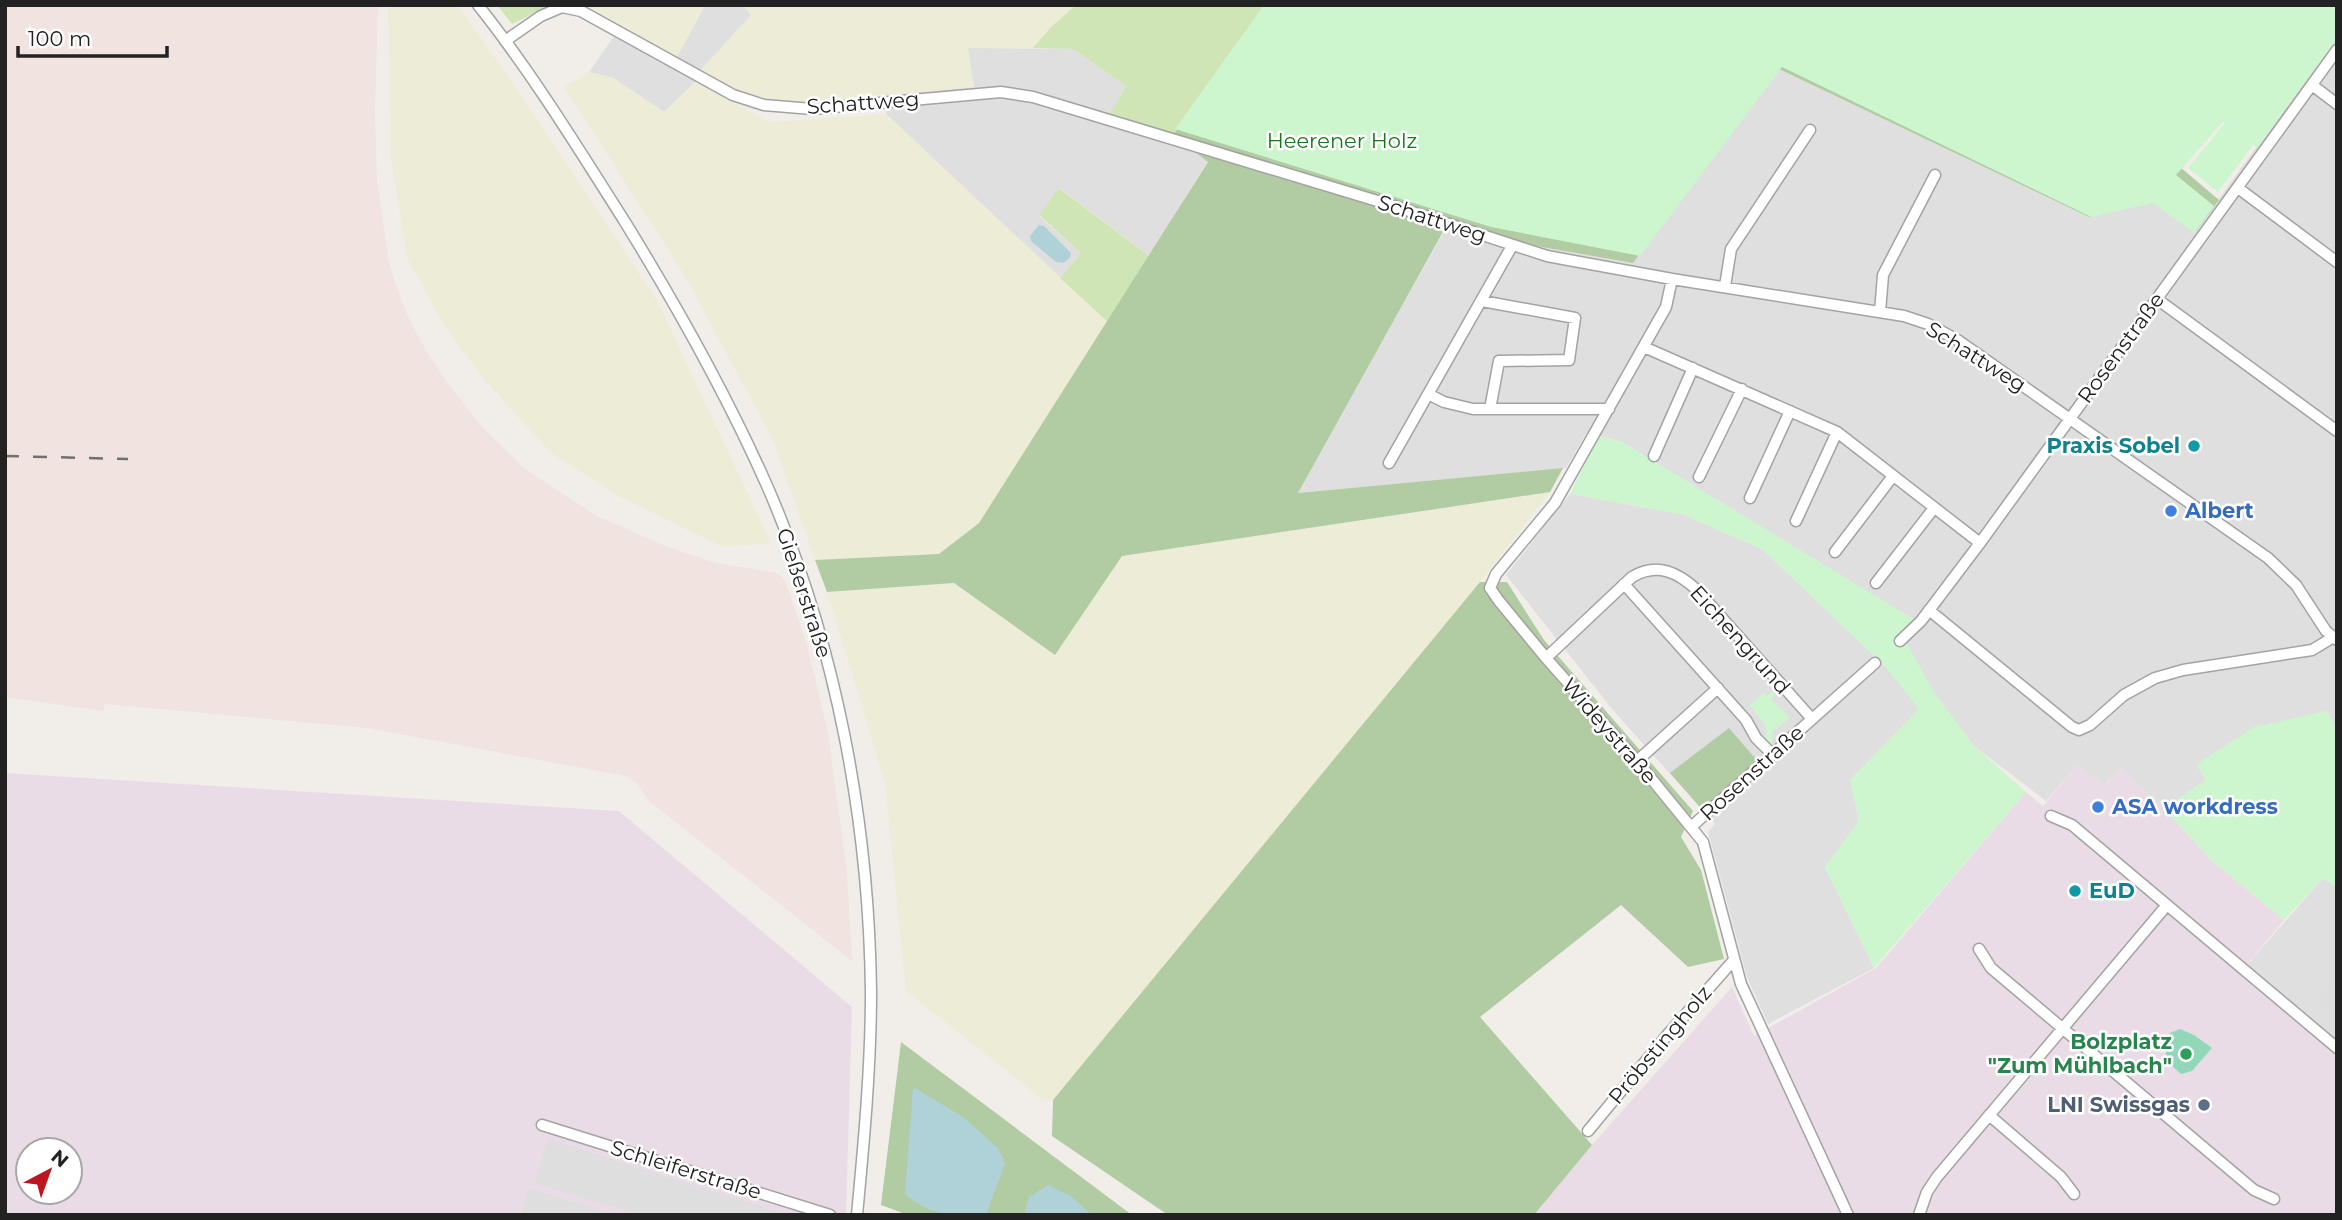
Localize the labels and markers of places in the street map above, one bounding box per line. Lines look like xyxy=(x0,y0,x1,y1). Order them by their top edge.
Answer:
place label: Praxis Sobel xyxy=(2047,433,2180,458)
marker: Praxis Sobel xyxy=(2186,438,2202,454)
place label: Albert xyxy=(2184,498,2254,523)
marker: Albert xyxy=(2163,503,2179,519)
place label: ASA workdress xyxy=(2111,794,2278,819)
marker: ASA workdress xyxy=(2090,799,2106,815)
place label: EuD xyxy=(2089,878,2135,903)
marker: EuD xyxy=(2067,883,2083,899)
place label: Bolzplatz "Zum Mühlbach" xyxy=(1988,1029,2172,1078)
marker: Bolzplatz "Zum Mühlbach" xyxy=(2178,1046,2194,1062)
place label: LNI Swissgas xyxy=(2047,1092,2190,1117)
marker: LNI Swissgas xyxy=(2196,1097,2212,1113)

